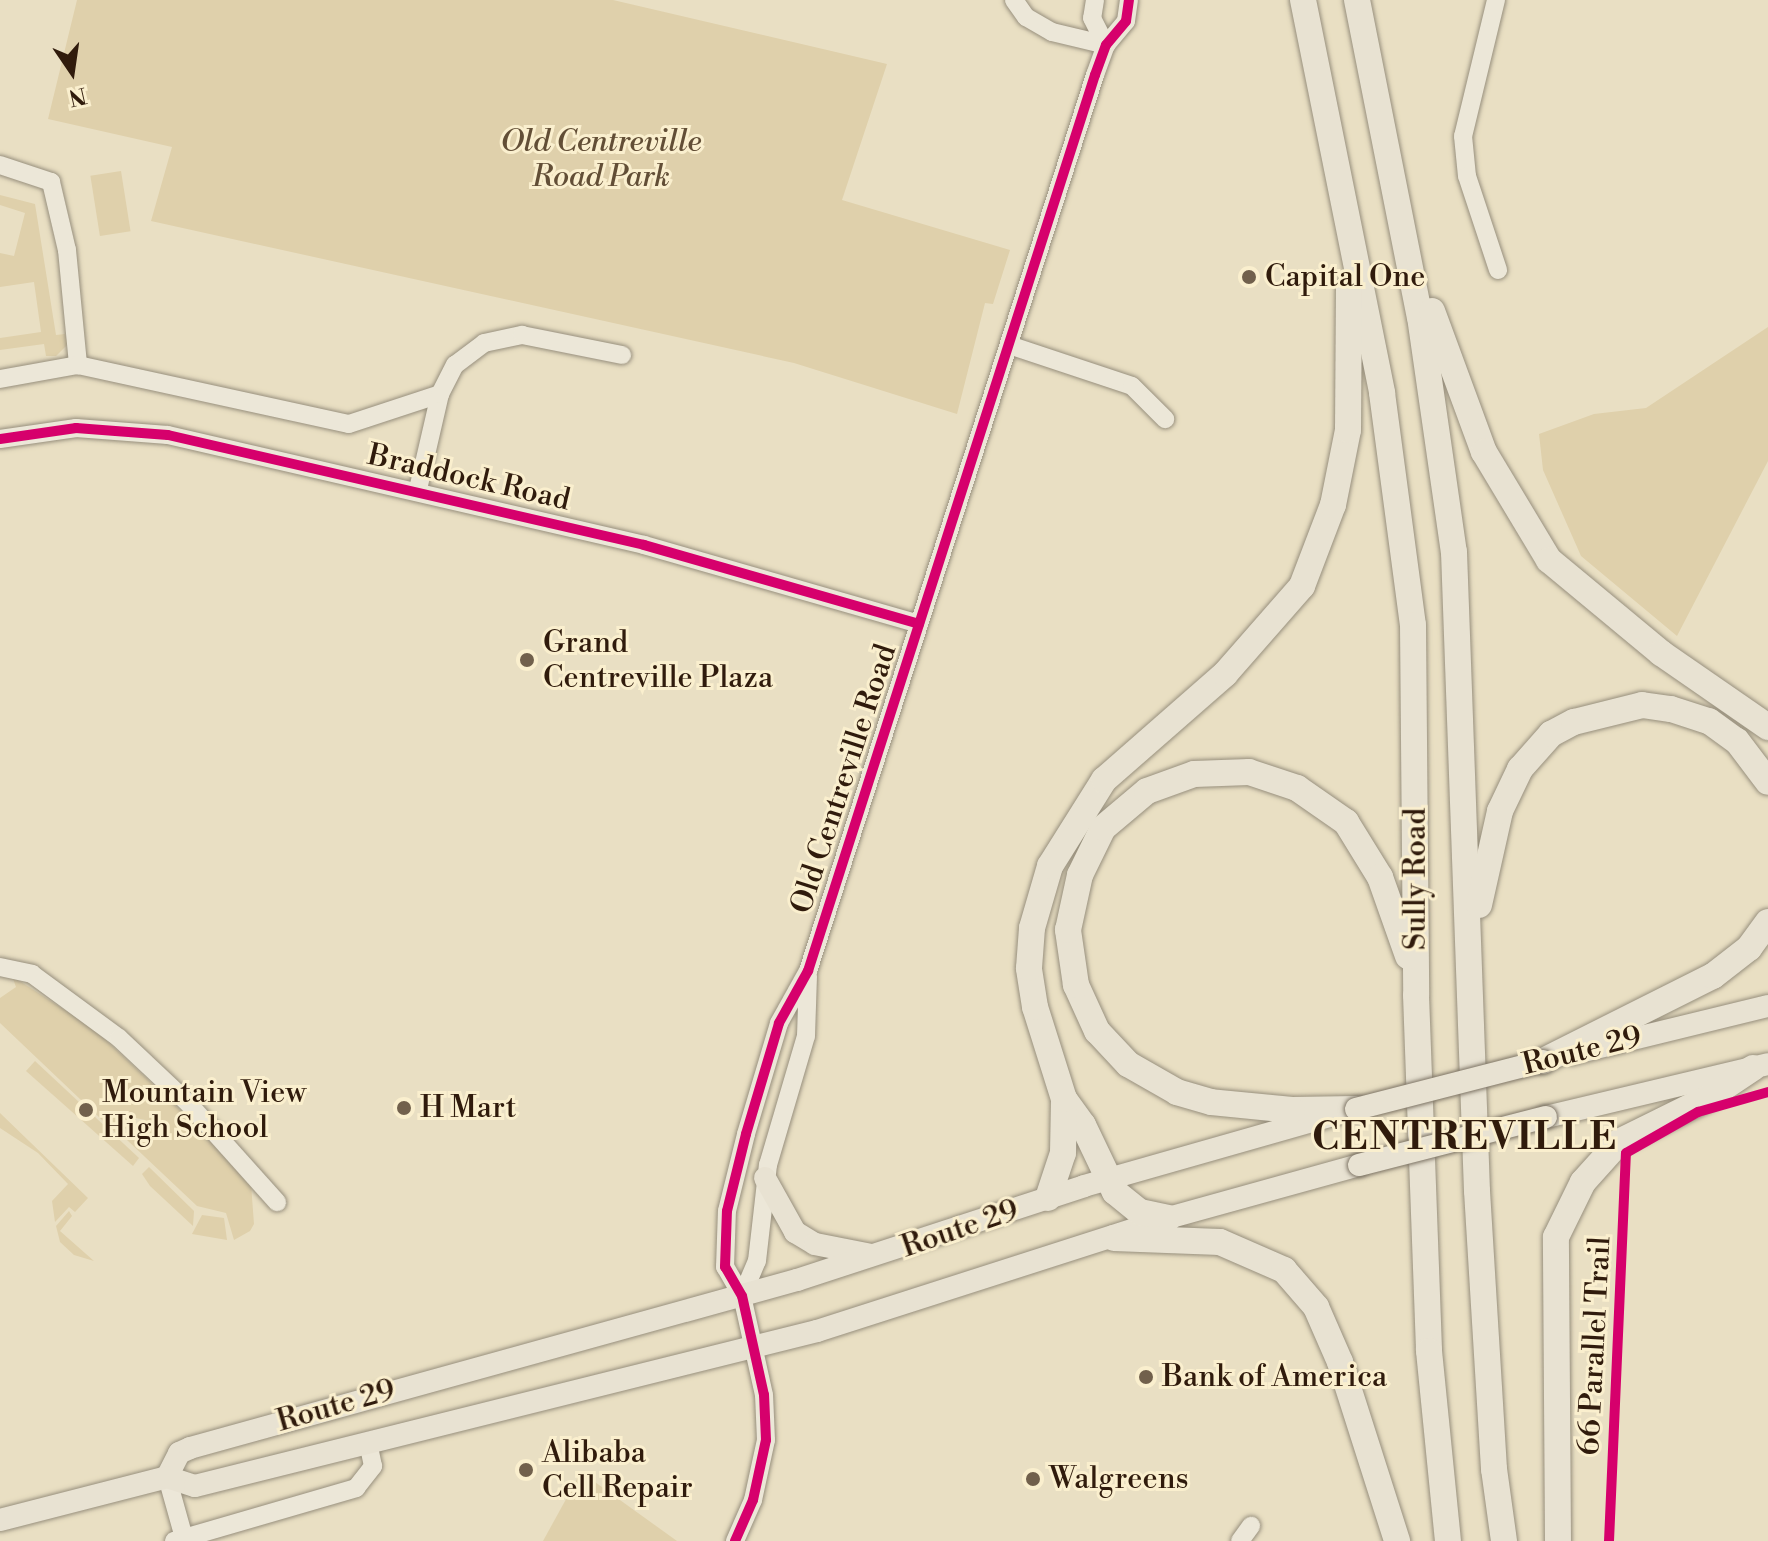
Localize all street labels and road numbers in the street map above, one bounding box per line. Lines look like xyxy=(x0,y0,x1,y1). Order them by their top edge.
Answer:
street label: Braddock Road xyxy=(364,437,574,519)
street label: Old Centreville Road xyxy=(783,640,905,918)
street label: Sully Road xyxy=(1398,808,1434,950)
street label: Route 29 xyxy=(1519,1019,1645,1083)
street label: Route 29 xyxy=(897,1192,1023,1266)
street label: 66 Parallel Trail xyxy=(1571,1236,1619,1456)
street label: Route 29 xyxy=(273,1372,399,1440)

